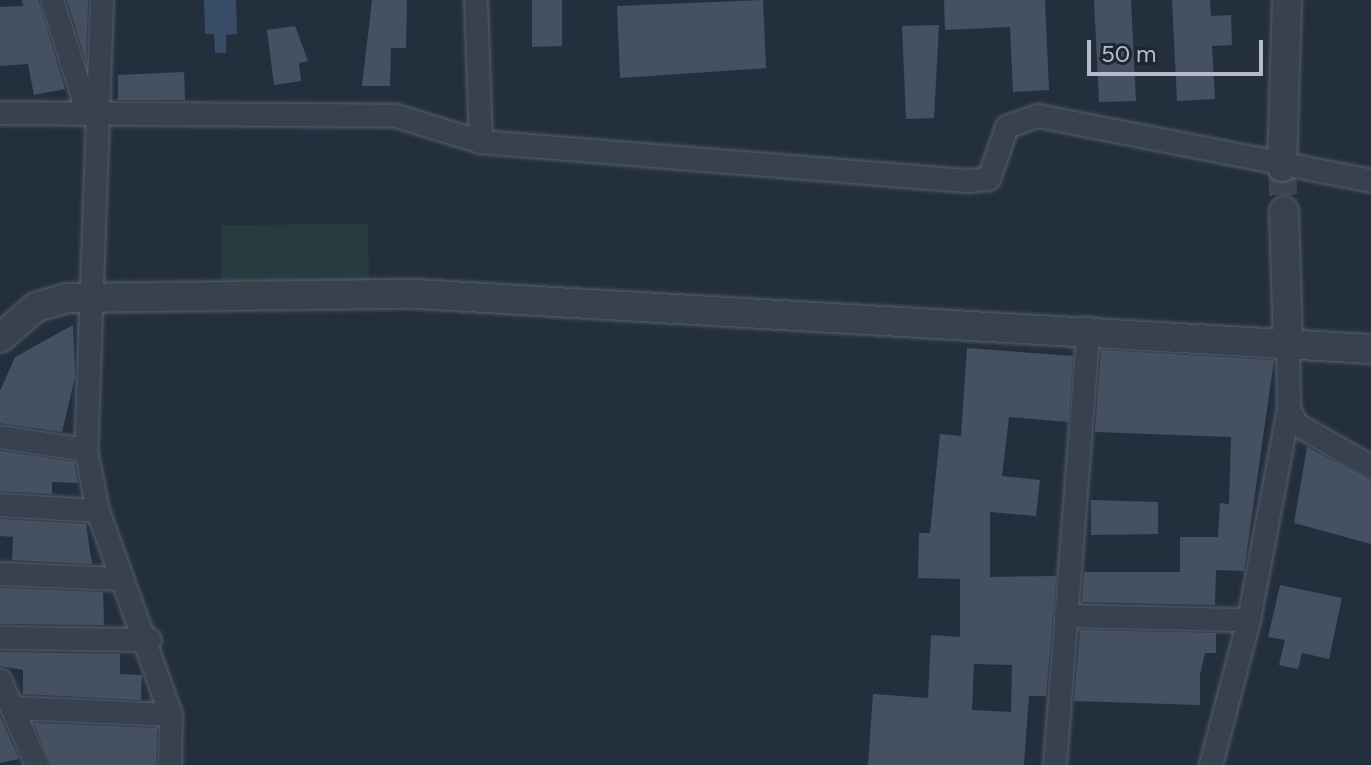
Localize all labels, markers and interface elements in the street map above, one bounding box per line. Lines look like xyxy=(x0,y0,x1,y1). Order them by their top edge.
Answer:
scale bar xyxy=(1091,24,1267,74)
text: 50 m xyxy=(1101,39,1157,68)

